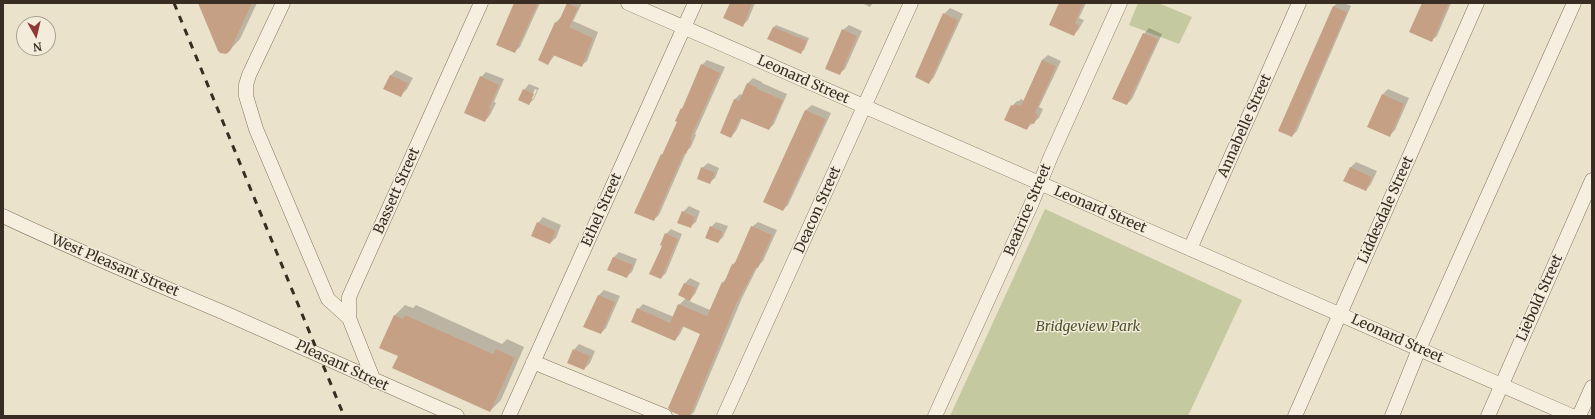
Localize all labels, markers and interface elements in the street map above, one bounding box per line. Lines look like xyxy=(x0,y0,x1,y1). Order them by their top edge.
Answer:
north arrow xyxy=(16,16,56,56)
text: N xyxy=(32,39,43,54)
street label: Leonard Street xyxy=(754,52,852,108)
street label: Annabelle Street xyxy=(1215,72,1275,180)
street label: Bassett Street xyxy=(370,145,424,237)
street label: Liddesdale Street xyxy=(1355,154,1417,266)
street label: Beatrice Street xyxy=(1001,161,1055,259)
street label: Deacon Street xyxy=(791,164,845,256)
street label: Ethel Street xyxy=(578,171,626,249)
street label: Leonard Street xyxy=(1051,183,1149,237)
street label: West Pleasant Street xyxy=(49,232,181,300)
street label: Liebold Street xyxy=(1513,252,1567,344)
street label: Leonard Street xyxy=(1348,311,1446,367)
park label: Bridgeview Park xyxy=(1036,319,1140,335)
street label: Pleasant Street xyxy=(293,337,391,395)

